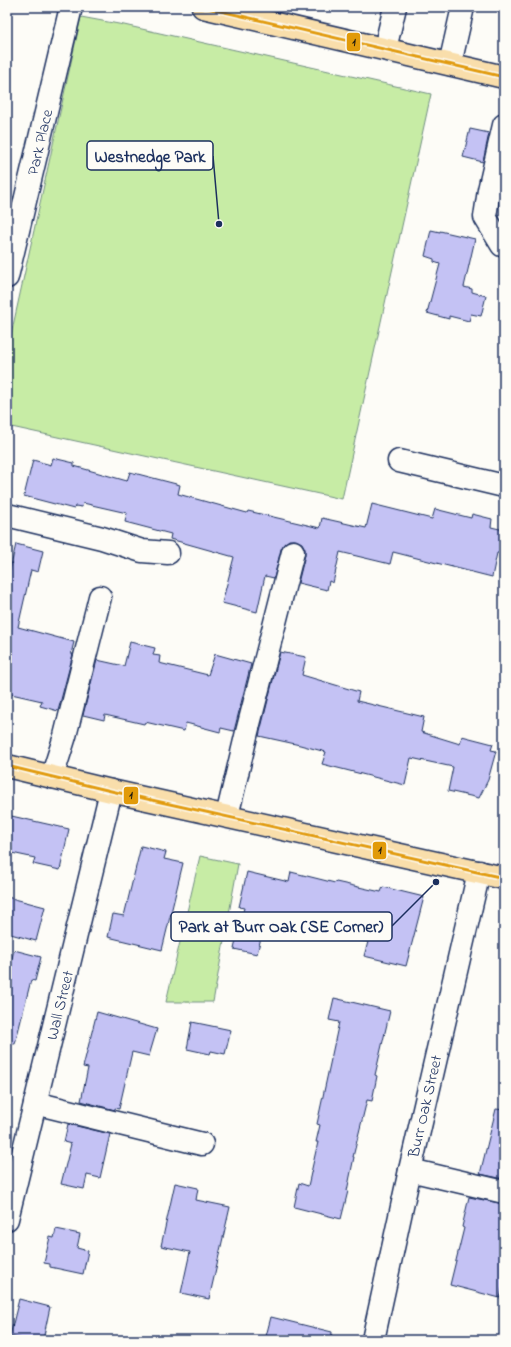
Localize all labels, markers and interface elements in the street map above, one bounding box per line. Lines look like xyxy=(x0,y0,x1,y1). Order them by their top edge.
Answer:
line badge: 1 xyxy=(346,32,361,52)
text: 1 xyxy=(352,35,356,51)
street label: Park Place xyxy=(22,106,60,178)
callout: Westnedge Park xyxy=(87,141,213,170)
text: Westnedge Park xyxy=(95,145,206,172)
line badge: 1 xyxy=(123,786,139,805)
text: 1 xyxy=(129,788,133,804)
line badge: 1 xyxy=(372,841,387,860)
text: 1 xyxy=(378,843,382,859)
callout: Park at Burr Oak (SE Corner) xyxy=(171,912,392,941)
text: Park at Burr Oak (SE Corner) xyxy=(179,915,383,940)
street label: Wall Street xyxy=(41,968,81,1043)
street label: Burr Oak Street xyxy=(402,1052,450,1161)

